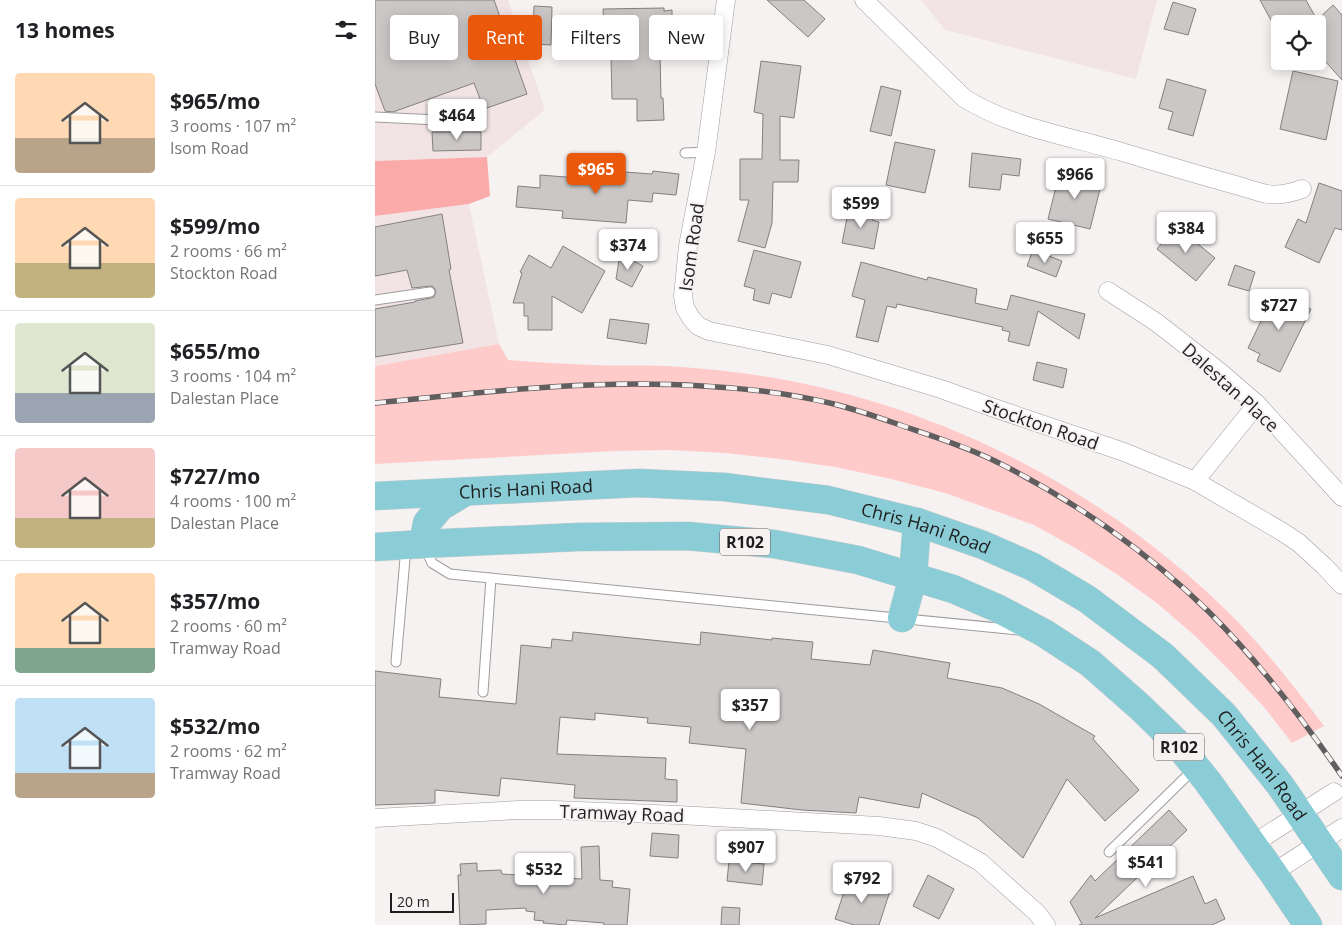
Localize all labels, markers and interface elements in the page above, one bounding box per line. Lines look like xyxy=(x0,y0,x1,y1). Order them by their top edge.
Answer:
chip: Buy xyxy=(390,15,458,60)
chip: Rent xyxy=(468,15,542,60)
chip: Filters xyxy=(552,15,639,60)
chip: New xyxy=(649,15,723,60)
map controls xyxy=(1271,15,1326,70)
button: locate xyxy=(1271,15,1326,70)
text: 13 homes xyxy=(15,16,115,44)
icon: filters xyxy=(332,16,360,44)
text: $965/mo xyxy=(170,87,260,115)
icon: home xyxy=(55,93,115,153)
pin: $464 xyxy=(427,98,487,141)
text: $464 xyxy=(439,104,475,126)
text: 3 rooms · 107 m² xyxy=(170,115,296,137)
text: Isom Road xyxy=(170,137,249,159)
pin: $965 xyxy=(566,152,626,195)
text: $965 xyxy=(578,158,614,180)
pin: $966 xyxy=(1045,158,1105,200)
text: $966 xyxy=(1057,163,1093,185)
pin: $599 xyxy=(831,186,891,229)
text: $599 xyxy=(843,192,879,214)
street label: Isom Road xyxy=(673,201,709,293)
text: $599/mo xyxy=(170,212,260,240)
pin: $384 xyxy=(1156,212,1216,254)
text: $384 xyxy=(1168,217,1204,239)
icon: home xyxy=(55,218,115,278)
pin: $655 xyxy=(1015,222,1075,264)
text: $655 xyxy=(1027,227,1063,249)
pin: $374 xyxy=(598,228,658,271)
text: $374 xyxy=(610,234,646,256)
text: 2 rooms · 66 m² xyxy=(170,240,287,262)
text: Stockton Road xyxy=(170,262,278,284)
pin: $727 xyxy=(1249,288,1309,331)
text: $727 xyxy=(1261,294,1297,316)
text: $655/mo xyxy=(170,337,260,365)
street label: Dalestan Place xyxy=(1177,337,1285,437)
icon: home xyxy=(55,343,115,403)
text: 3 rooms · 104 m² xyxy=(170,365,296,387)
text: Dalestan Place xyxy=(170,387,279,409)
street label: Stockton Road xyxy=(980,393,1102,455)
text: $727/mo xyxy=(170,462,260,490)
icon: home xyxy=(55,468,115,528)
street label: Chris Hani Road xyxy=(458,473,593,504)
text: 4 rooms · 100 m² xyxy=(170,490,296,512)
street label: Chris Hani Road xyxy=(859,497,994,559)
text: Dalestan Place xyxy=(170,512,279,534)
road number: R102 xyxy=(720,528,770,556)
text: $357/mo xyxy=(170,587,260,615)
icon: home xyxy=(55,593,115,653)
text: 2 rooms · 60 m² xyxy=(170,615,287,637)
text: Tramway Road xyxy=(170,637,281,659)
pin: $357 xyxy=(720,688,780,731)
text: $357 xyxy=(732,694,768,716)
street label: Chris Hani Road xyxy=(1212,704,1313,825)
text: $532/mo xyxy=(170,712,260,740)
icon: home xyxy=(55,718,115,778)
road number: R102 xyxy=(1154,734,1204,760)
text: 2 rooms · 62 m² xyxy=(170,740,287,762)
text: Tramway Road xyxy=(170,762,281,784)
street label: Tramway Road xyxy=(559,799,685,827)
pin: $907 xyxy=(716,830,776,873)
text: $907 xyxy=(728,836,764,858)
pin: $541 xyxy=(1116,846,1176,888)
text: $541 xyxy=(1128,851,1164,873)
pin: $532 xyxy=(514,852,574,895)
text: $532 xyxy=(526,858,562,880)
pin: $792 xyxy=(832,862,892,904)
text: $792 xyxy=(844,867,880,889)
scale bar xyxy=(390,890,454,913)
text: 20 m xyxy=(397,892,430,911)

